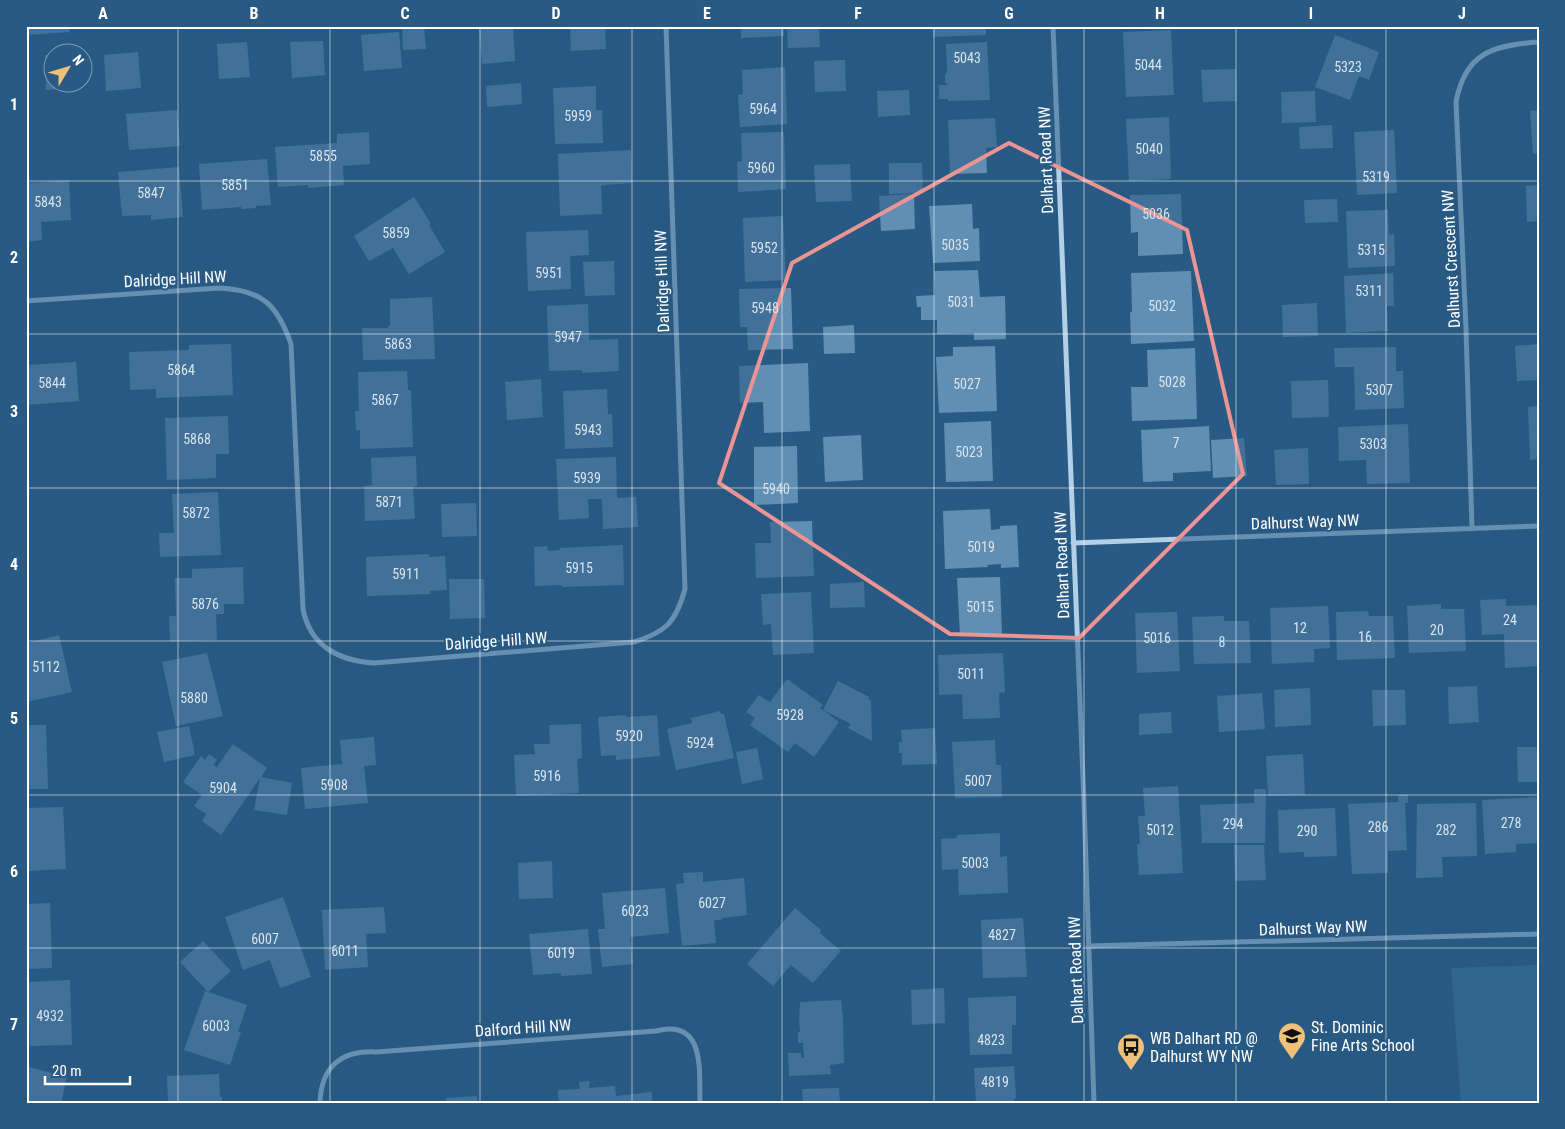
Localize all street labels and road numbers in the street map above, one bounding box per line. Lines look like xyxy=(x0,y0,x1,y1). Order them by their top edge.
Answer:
street label: Dalhart Road NW xyxy=(1035,106,1057,214)
street label: Dalhurst Crescent NW xyxy=(1438,189,1464,329)
street label: Dalridge Hill NW xyxy=(651,229,673,333)
street label: Dalridge Hill NW xyxy=(123,267,227,291)
street label: Dalhart Road NW xyxy=(1051,511,1073,619)
street label: Dalhurst Way NW xyxy=(1250,511,1360,533)
street label: Dalridge Hill NW xyxy=(444,628,548,654)
street label: Dalhart Road NW xyxy=(1065,916,1087,1024)
street label: Dalhurst Way NW xyxy=(1258,917,1368,939)
street label: Dalford Hill NW xyxy=(474,1015,572,1041)

